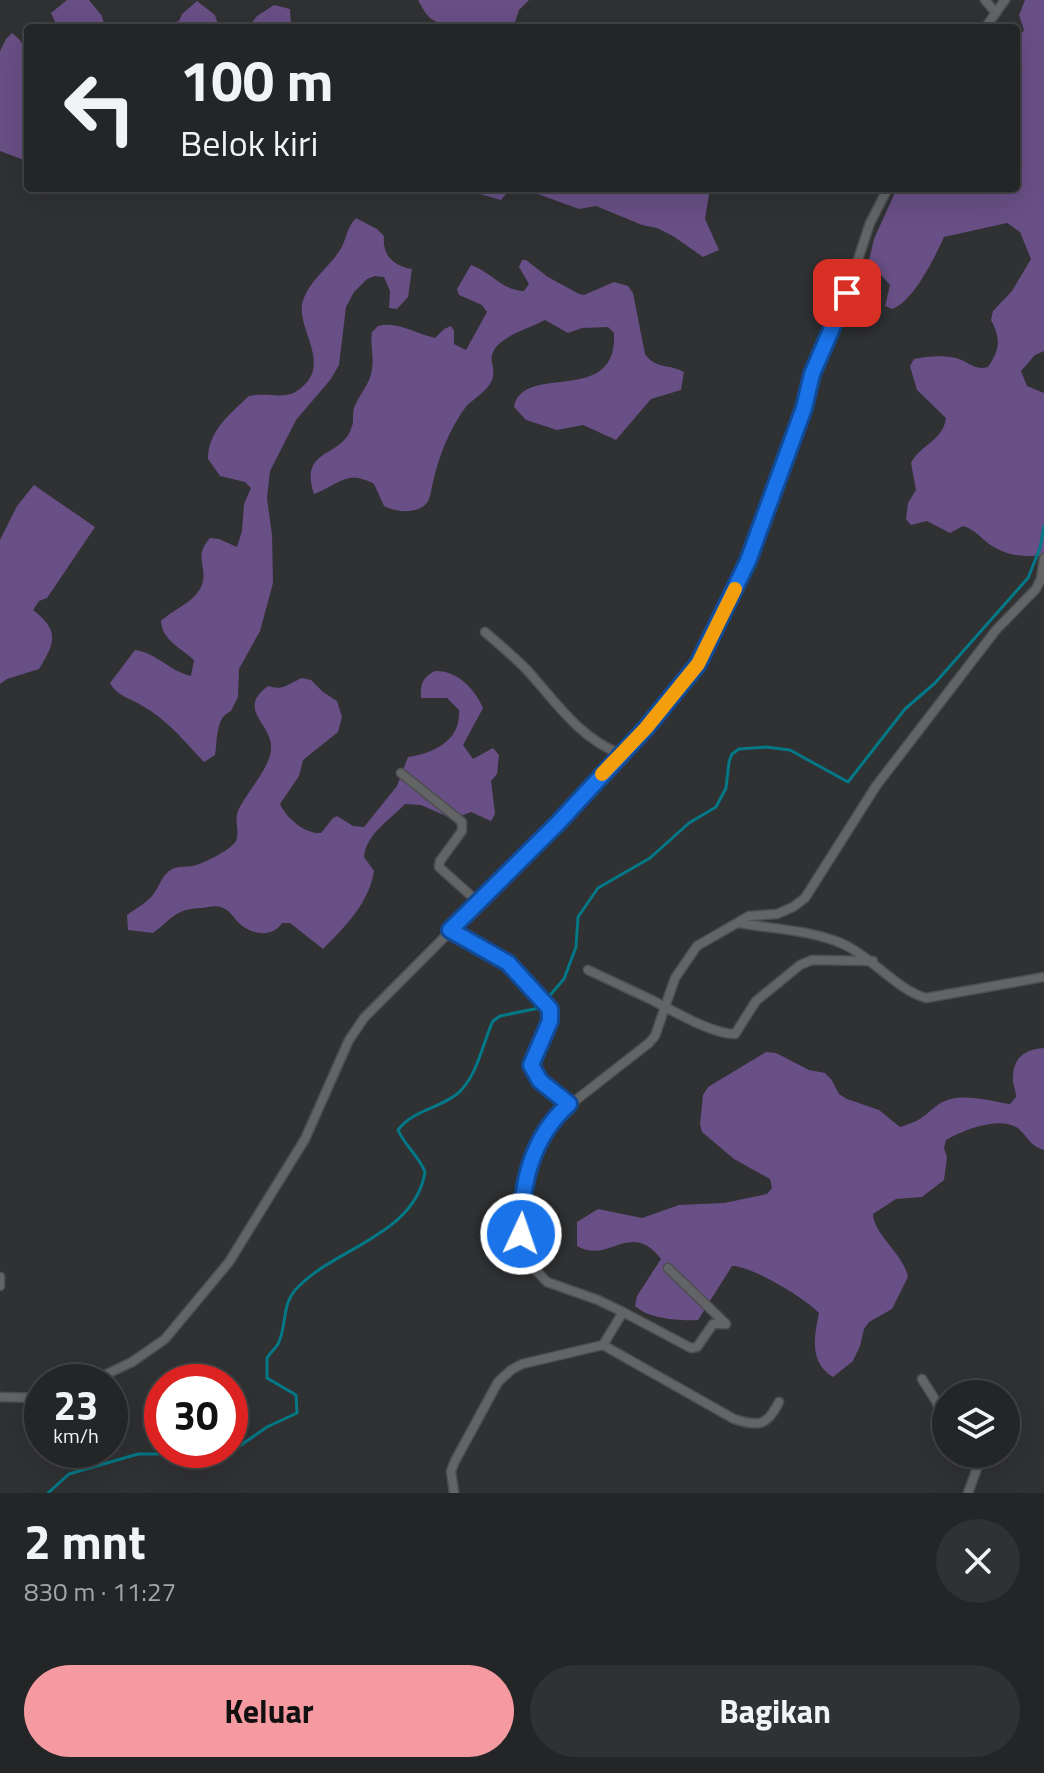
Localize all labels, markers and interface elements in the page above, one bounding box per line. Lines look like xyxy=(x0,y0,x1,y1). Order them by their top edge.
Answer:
text: 100 m xyxy=(180,38,333,123)
icon: left xyxy=(48,56,152,160)
text: Belok kiri xyxy=(180,115,318,170)
pin xyxy=(813,259,881,327)
icon: arrive xyxy=(825,271,869,315)
position arrow xyxy=(479,1192,563,1276)
speed limit sign: 30 xyxy=(144,1364,248,1468)
text: 23 xyxy=(54,1375,98,1436)
map controls xyxy=(932,1380,1020,1468)
button: layers xyxy=(932,1380,1020,1468)
text: km/h xyxy=(53,1420,99,1451)
text: 2 mnt xyxy=(24,1505,146,1578)
button: close xyxy=(936,1519,1020,1603)
text: 830 m · 11:27 xyxy=(24,1572,176,1611)
button: Keluar xyxy=(24,1665,514,1757)
button: Bagikan xyxy=(530,1665,1020,1757)

